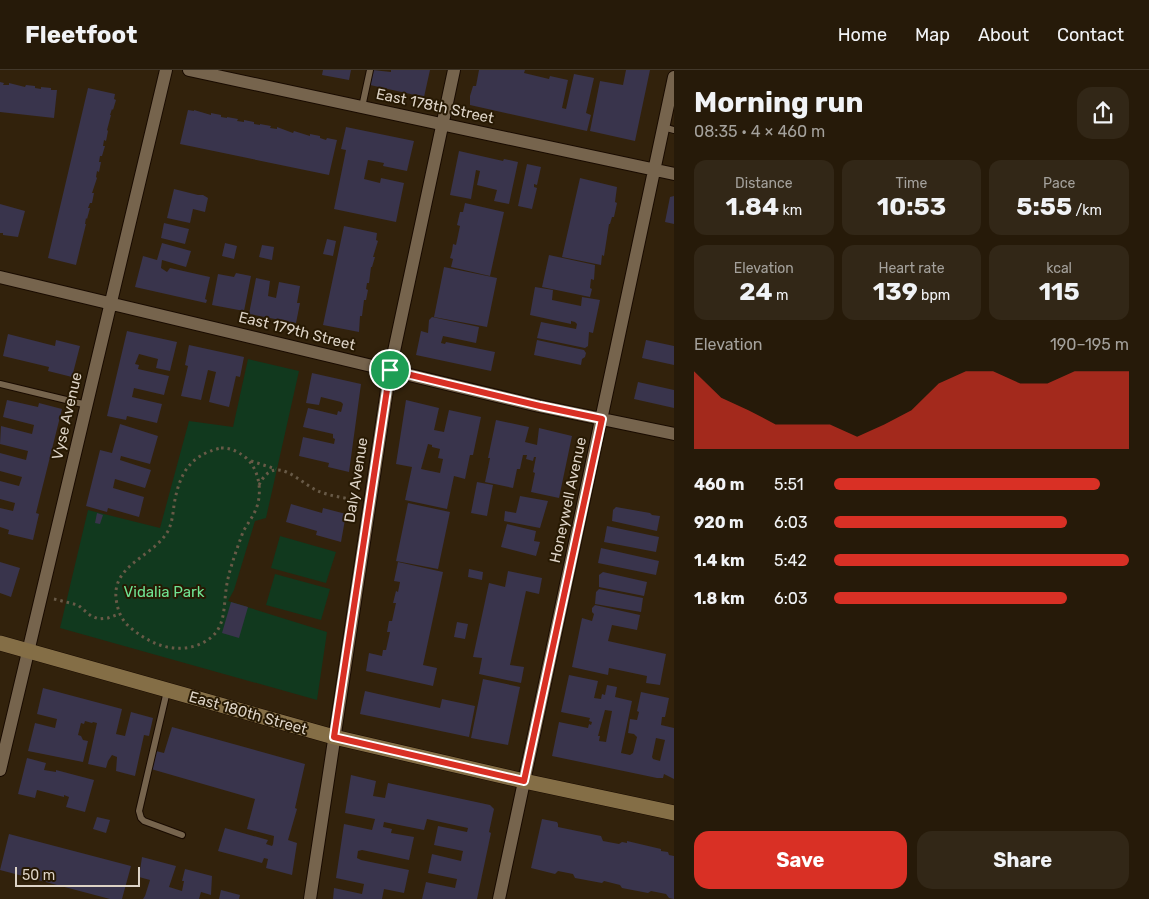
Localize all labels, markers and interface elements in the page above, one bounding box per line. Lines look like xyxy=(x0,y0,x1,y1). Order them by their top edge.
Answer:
text: Fleetfoot xyxy=(25,21,137,49)
text: Home xyxy=(838,24,887,46)
text: Map xyxy=(915,24,950,46)
text: About xyxy=(978,24,1029,46)
text: Contact xyxy=(1057,24,1124,46)
street label: East 178th Street xyxy=(374,85,496,127)
text: Morning run xyxy=(694,86,863,119)
button: share xyxy=(1077,87,1129,139)
text: 08:35 · 4 × 460 m xyxy=(694,122,825,141)
text: Distance xyxy=(735,175,793,192)
text: Time xyxy=(896,175,927,192)
text: Pace xyxy=(1043,175,1075,192)
text: 1.84 xyxy=(726,192,779,221)
text: 10:53 xyxy=(877,192,946,221)
text: 5:55 xyxy=(1016,192,1072,221)
text: km xyxy=(779,202,802,219)
text: /km xyxy=(1072,202,1102,219)
text: Elevation xyxy=(734,260,794,277)
text: Heart rate xyxy=(879,260,944,277)
text: kcal xyxy=(1046,260,1072,277)
text: 24 xyxy=(739,277,772,306)
text: 139 xyxy=(873,277,918,306)
text: 115 xyxy=(1039,277,1080,306)
text: m xyxy=(772,287,788,304)
text: bpm xyxy=(918,287,950,304)
street label: East 179th Street xyxy=(237,308,357,354)
text: Elevation xyxy=(694,335,763,354)
text: 190–195 m xyxy=(1050,335,1129,354)
pin xyxy=(369,349,411,391)
icon: arrive xyxy=(376,356,404,384)
street label: Vyse Avenue xyxy=(48,370,86,462)
street label: Honeywell Avenue xyxy=(546,435,590,565)
street label: Daly Avenue xyxy=(340,436,372,524)
text: 460 m xyxy=(694,475,744,494)
text: 5:51 xyxy=(774,475,804,494)
text: 920 m xyxy=(694,513,744,532)
text: 6:03 xyxy=(774,513,808,532)
text: 1.4 km xyxy=(694,551,745,570)
text: 5:42 xyxy=(774,551,807,570)
park label: Vidalia Park xyxy=(123,583,205,601)
text: 1.8 km xyxy=(694,589,745,608)
text: 6:03 xyxy=(774,589,808,608)
street label: East 180th Street xyxy=(187,688,309,739)
button: Save xyxy=(694,831,907,889)
button: Share xyxy=(917,831,1129,889)
scale bar xyxy=(15,864,140,887)
text: 50 m xyxy=(22,867,55,884)

